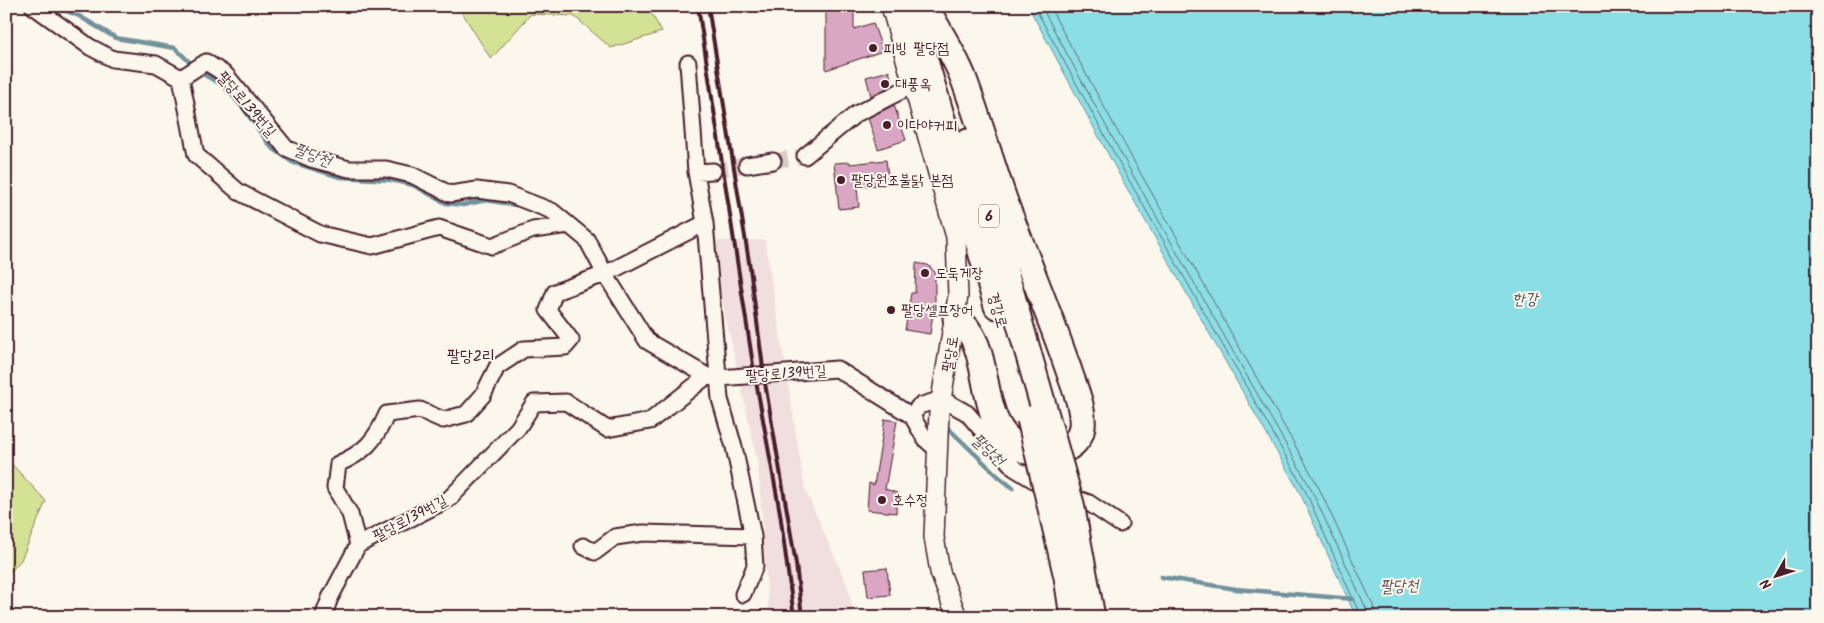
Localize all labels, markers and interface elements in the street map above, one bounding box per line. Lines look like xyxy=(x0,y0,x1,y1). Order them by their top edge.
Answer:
place label: 피빙 팔당점 xyxy=(883,37,949,61)
marker: 피빙 팔당점 xyxy=(867,42,879,54)
street label: 팔당로139번길 xyxy=(211,66,282,143)
place label: 대풍옥 xyxy=(895,73,931,97)
marker: 대풍옥 xyxy=(879,78,891,90)
place label: 이다야커피 xyxy=(897,114,957,138)
marker: 이다야커피 xyxy=(881,119,893,131)
water label: 팔당천 xyxy=(290,137,337,175)
place label: 팔당원조불닭 본점 xyxy=(851,169,954,193)
marker: 팔당원조불닭 본점 xyxy=(835,174,847,186)
road number: 6 xyxy=(979,205,999,228)
place label: 도둑게장 xyxy=(935,262,983,286)
marker: 도둑게장 xyxy=(919,267,931,279)
water label: 한강 xyxy=(1512,287,1540,312)
street label: 경강로 xyxy=(981,290,1014,331)
place label: 팔당셀프장어 xyxy=(901,299,973,323)
marker: 팔당셀프장어 xyxy=(885,304,897,316)
street label: 팔당로 xyxy=(936,334,966,374)
district label: 팔당2리 xyxy=(447,344,495,369)
street label: 팔당로139번길 xyxy=(745,359,827,389)
water label: 팔당천 xyxy=(965,428,1012,474)
street label: 팔당로139번길 xyxy=(369,489,452,548)
place label: 호수정 xyxy=(892,489,928,513)
marker: 호수정 xyxy=(876,494,888,506)
north arrow xyxy=(1752,550,1802,600)
water label: 팔당천 xyxy=(1379,573,1421,600)
text: N xyxy=(1755,573,1778,594)

